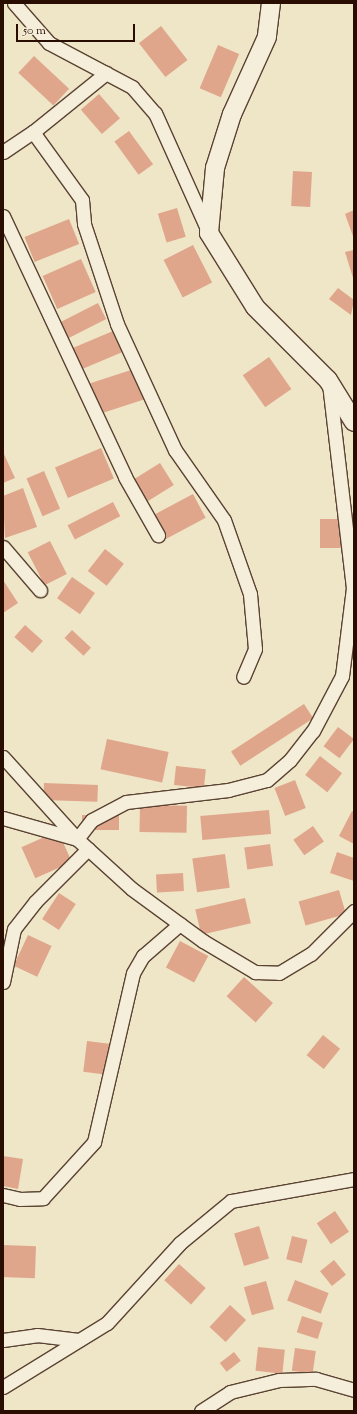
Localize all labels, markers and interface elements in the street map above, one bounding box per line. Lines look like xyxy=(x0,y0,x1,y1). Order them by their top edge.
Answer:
scale bar xyxy=(18,16,137,42)
text: 50 m xyxy=(23,22,46,40)

